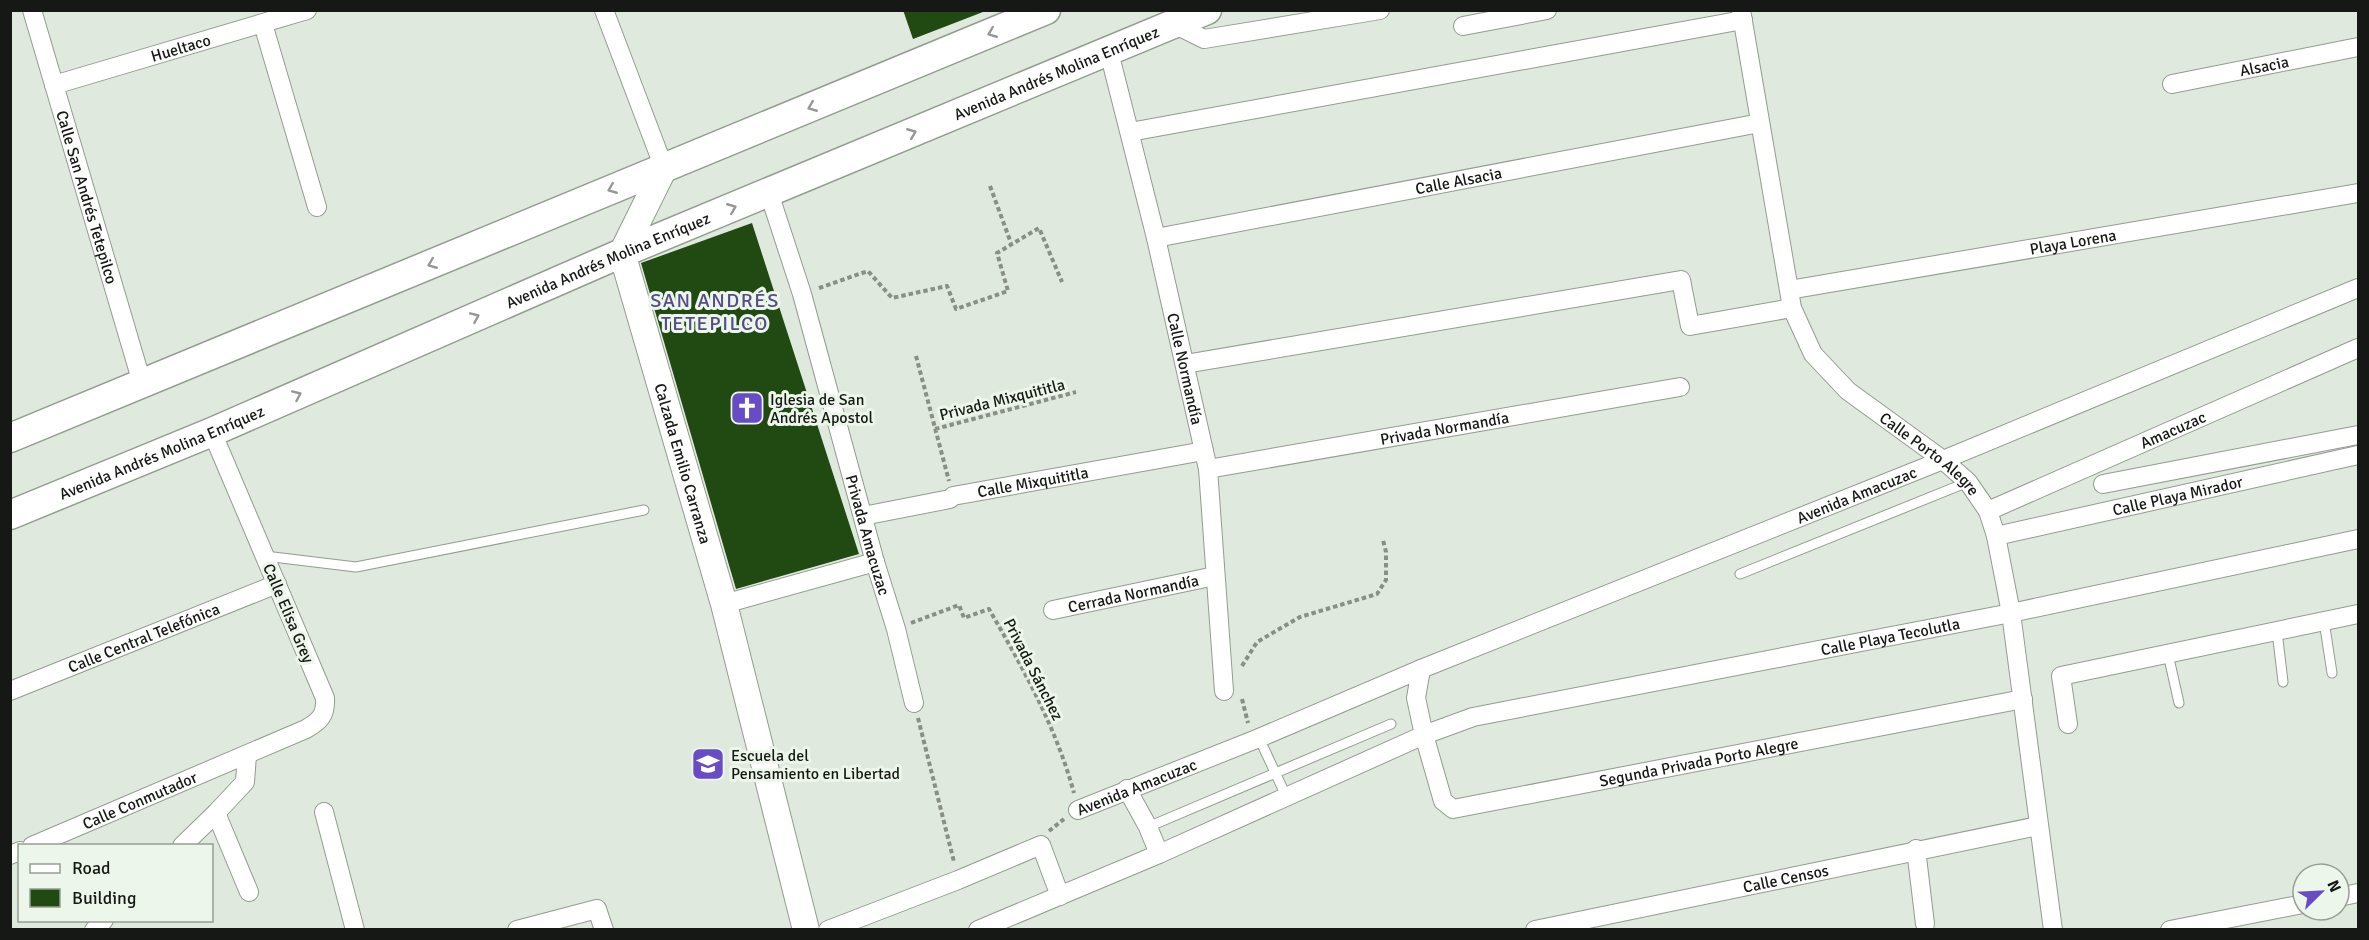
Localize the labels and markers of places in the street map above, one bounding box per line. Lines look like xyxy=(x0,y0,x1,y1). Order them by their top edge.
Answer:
church icon: Iglesia de San Andrés Apostol xyxy=(729,390,765,426)
place label: Iglesia de San Andrés Apostol xyxy=(770,390,873,428)
school or university icon: Escuela del Pensamiento en Libertad xyxy=(690,746,726,782)
place label: Escuela del Pensamiento en Libertad xyxy=(731,746,900,784)

